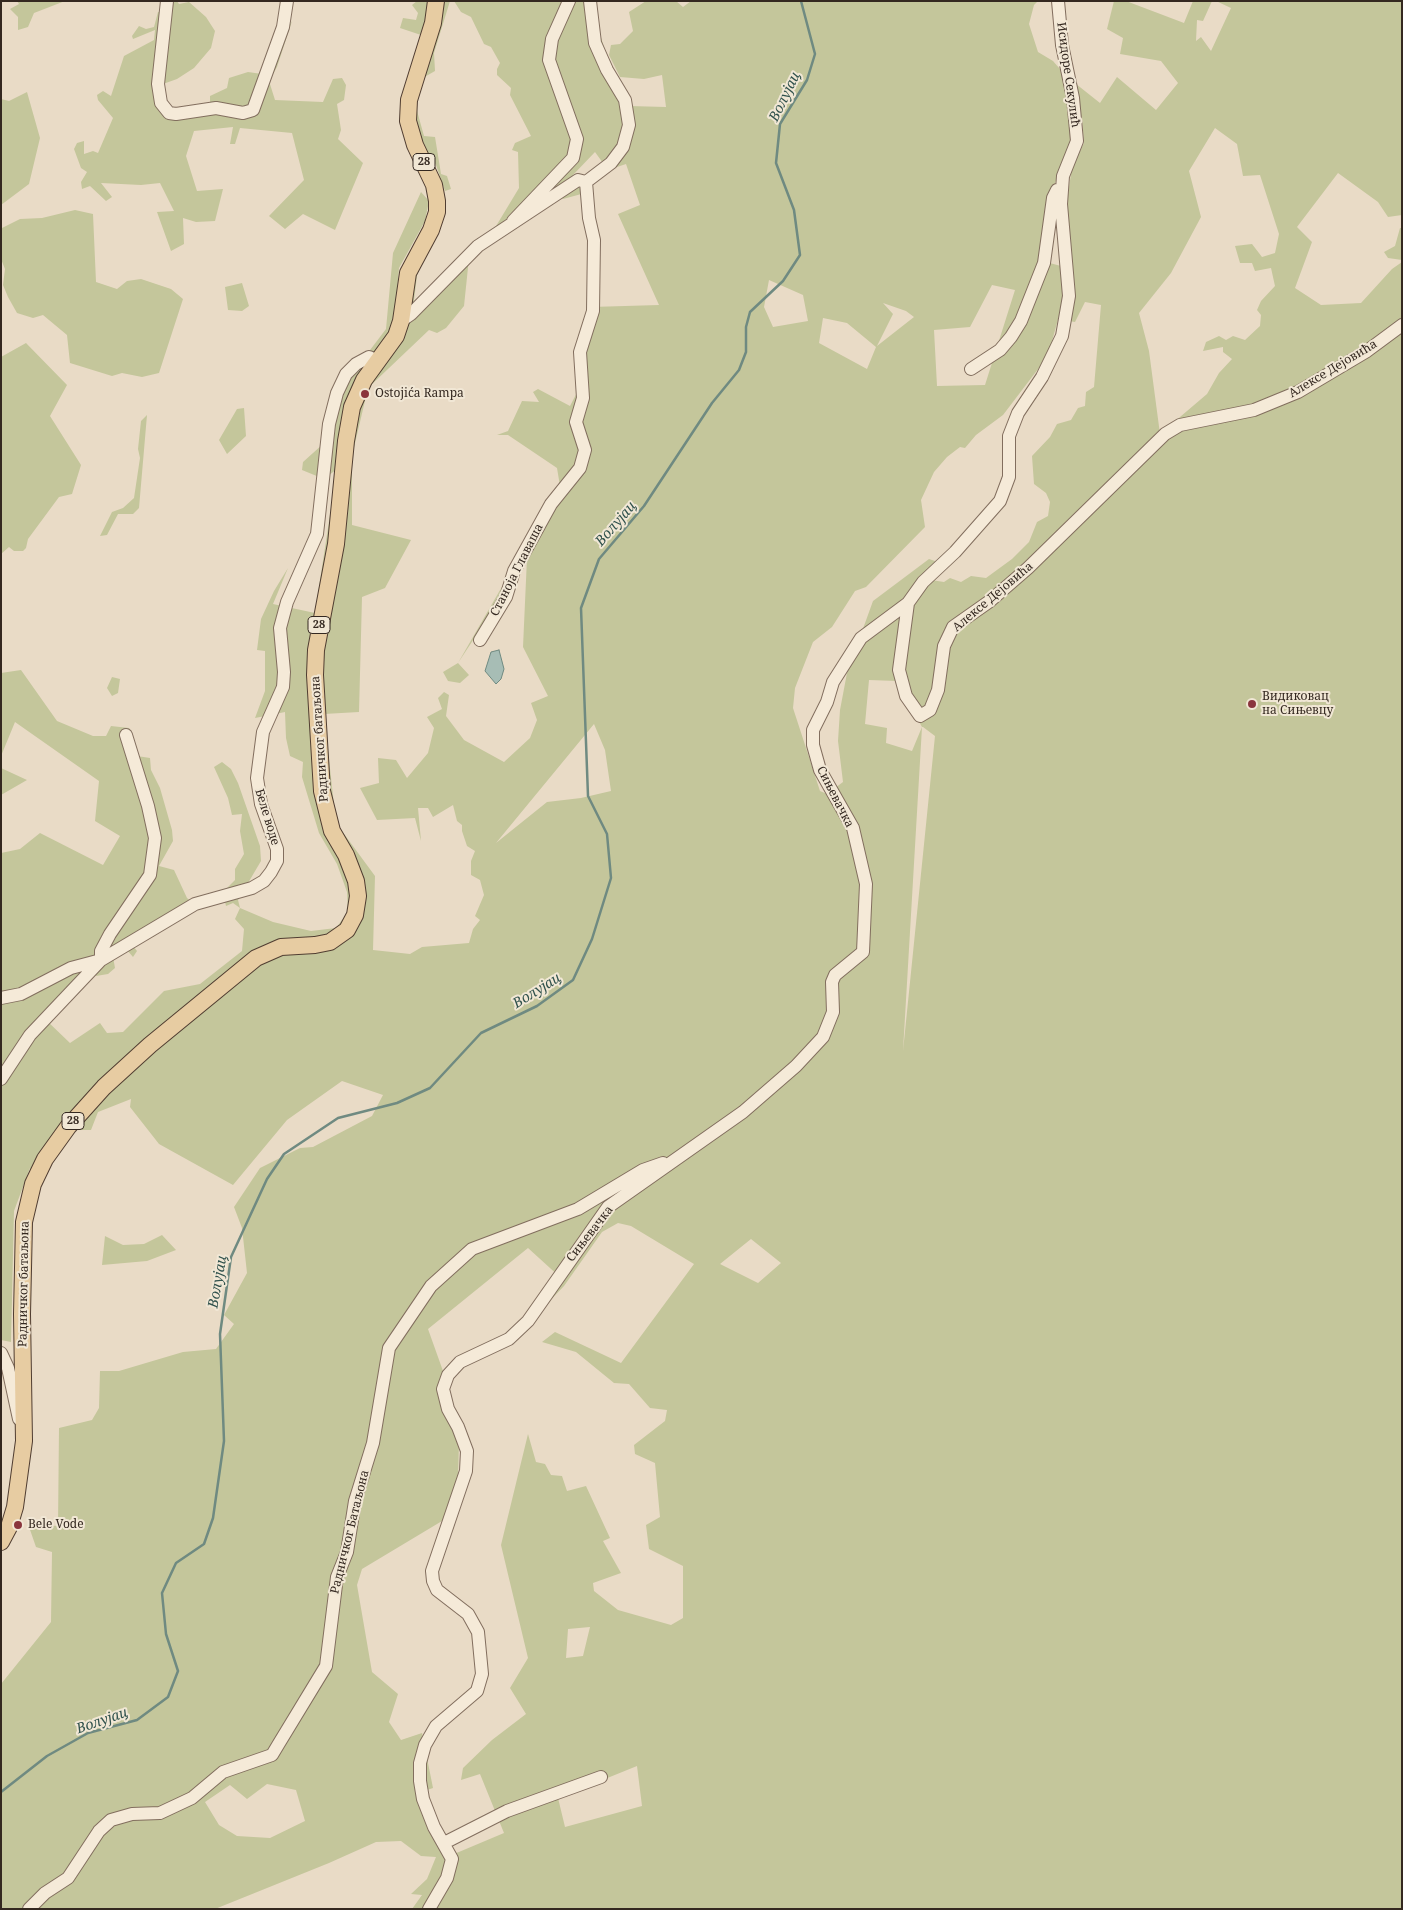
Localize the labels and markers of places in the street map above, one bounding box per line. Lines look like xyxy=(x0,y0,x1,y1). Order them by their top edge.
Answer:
place label: Ostojića Rampa xyxy=(375,387,464,401)
marker: Ostojića Rampa xyxy=(359,388,371,400)
place label: Видиковац на Сињевцу xyxy=(1262,690,1333,718)
marker: Видиковац на Сињевцу xyxy=(1246,698,1258,710)
place label: Bele Vode xyxy=(28,1518,84,1532)
marker: Bele Vode xyxy=(12,1519,24,1531)

